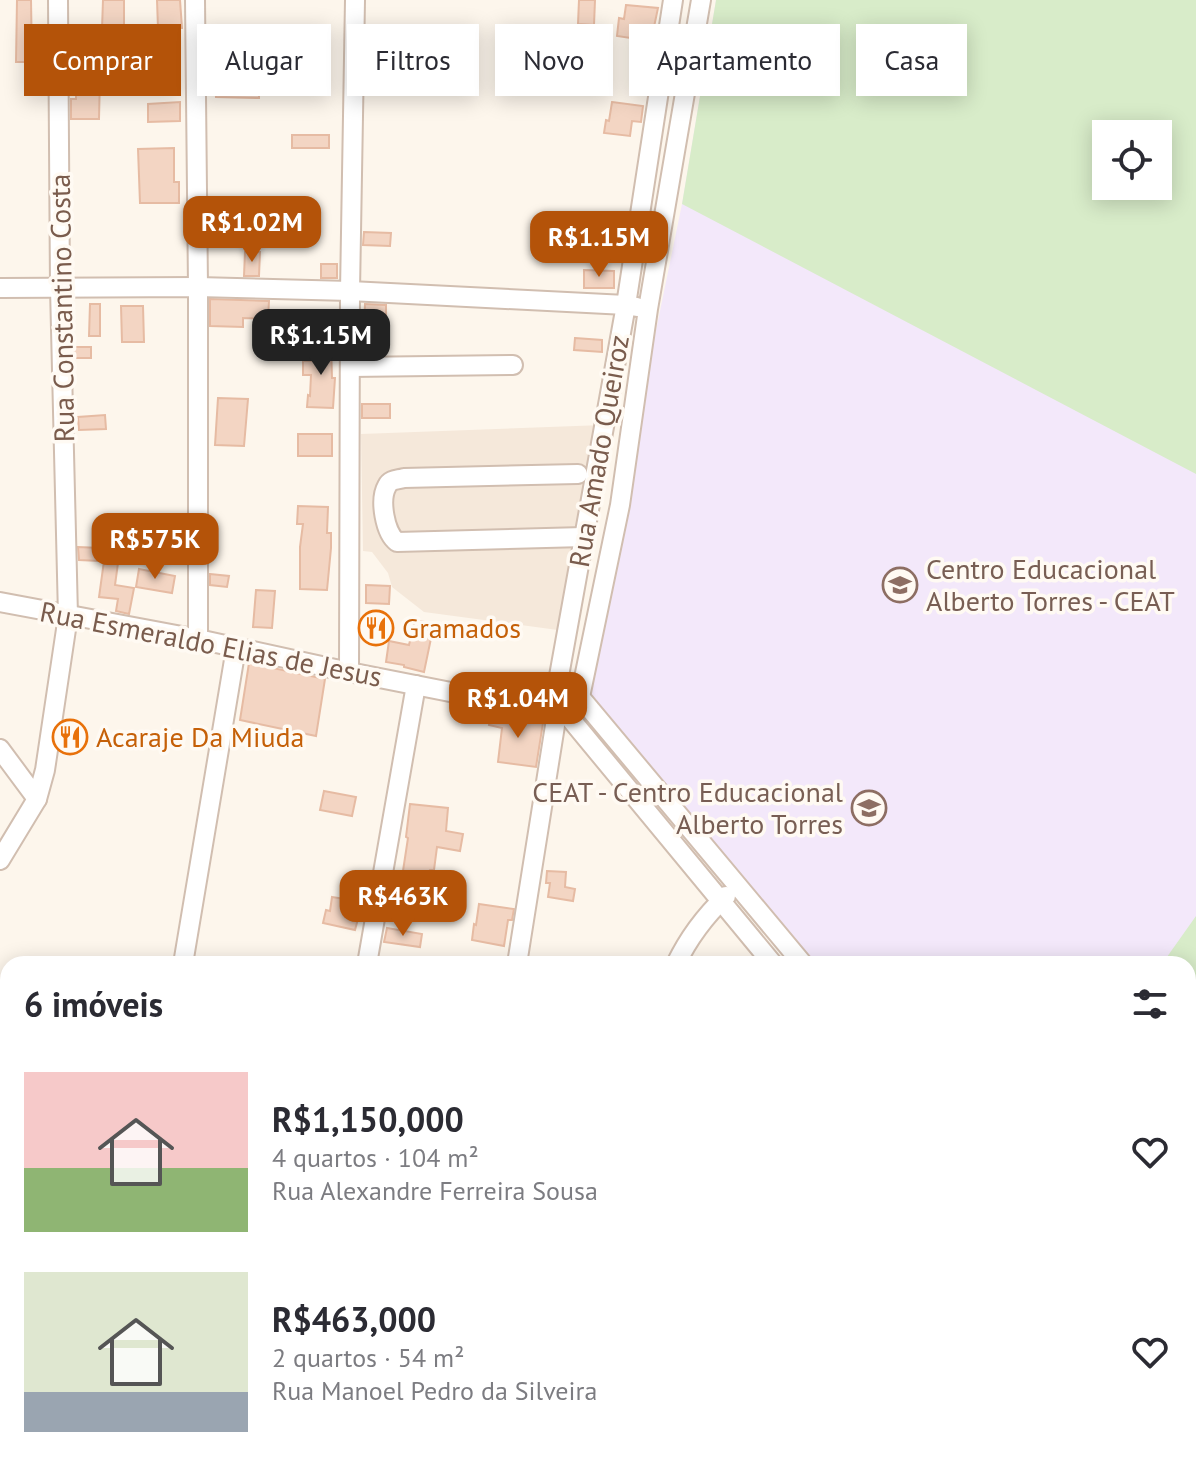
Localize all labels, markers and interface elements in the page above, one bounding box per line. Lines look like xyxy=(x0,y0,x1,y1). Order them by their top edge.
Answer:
chip: Comprar xyxy=(24,24,181,96)
chip: Alugar xyxy=(197,24,331,96)
chip: Filtros xyxy=(347,24,479,96)
chip: Novo xyxy=(495,24,613,96)
chip: Apartamento xyxy=(629,24,840,96)
chip: Casa xyxy=(856,24,967,96)
map controls xyxy=(1092,120,1172,200)
button: locate xyxy=(1092,120,1172,200)
street label: Rua Constantino Costa xyxy=(41,173,82,443)
pin: R$1.02M xyxy=(178,196,326,264)
text: R$1.02M xyxy=(201,205,303,238)
pin: R$1.15M xyxy=(525,211,673,279)
text: R$1.15M xyxy=(548,220,650,253)
pin: R$1.15M xyxy=(247,309,395,377)
text: R$1.15M xyxy=(270,318,372,351)
street label: Rua Amado Queiroz xyxy=(560,332,637,570)
pin: R$575K xyxy=(90,513,220,581)
text: R$575K xyxy=(110,522,200,555)
place label: Centro Educacional Alberto Torres - CEAT xyxy=(926,550,1175,619)
school or university icon: Centro Educacional Alberto Torres - CEAT xyxy=(881,566,919,604)
street label: Rua Esmeraldo Elias de Jesus xyxy=(37,592,385,695)
restaurant icon: Gramados xyxy=(357,609,395,647)
place label: Gramados xyxy=(402,609,521,646)
pin: R$1.04M xyxy=(444,672,592,740)
text: R$1.04M xyxy=(467,681,569,714)
restaurant icon: Acaraje Da Miuda xyxy=(51,718,89,756)
place label: Acaraje Da Miuda xyxy=(96,718,305,755)
place label: CEAT - Centro Educacional Alberto Torres xyxy=(532,773,843,842)
school or university icon: CEAT - Centro Educacional Alberto Torres xyxy=(850,789,888,827)
pin: R$463K xyxy=(338,870,468,938)
text: R$463K xyxy=(358,879,448,912)
text: 6 imóveis xyxy=(24,982,163,1026)
icon: filters xyxy=(1128,982,1172,1026)
text: R$1,150,000 xyxy=(272,1097,464,1141)
icon: home xyxy=(88,1104,184,1200)
icon: heart xyxy=(1128,1130,1172,1174)
text: 4 quartos · 104 m² xyxy=(272,1141,479,1174)
text: Rua Alexandre Ferreira Sousa xyxy=(272,1174,598,1207)
text: R$463,000 xyxy=(272,1297,436,1341)
icon: home xyxy=(88,1304,184,1400)
icon: heart xyxy=(1128,1330,1172,1374)
text: 2 quartos · 54 m² xyxy=(272,1341,464,1374)
text: Rua Manoel Pedro da Silveira xyxy=(272,1374,597,1407)

